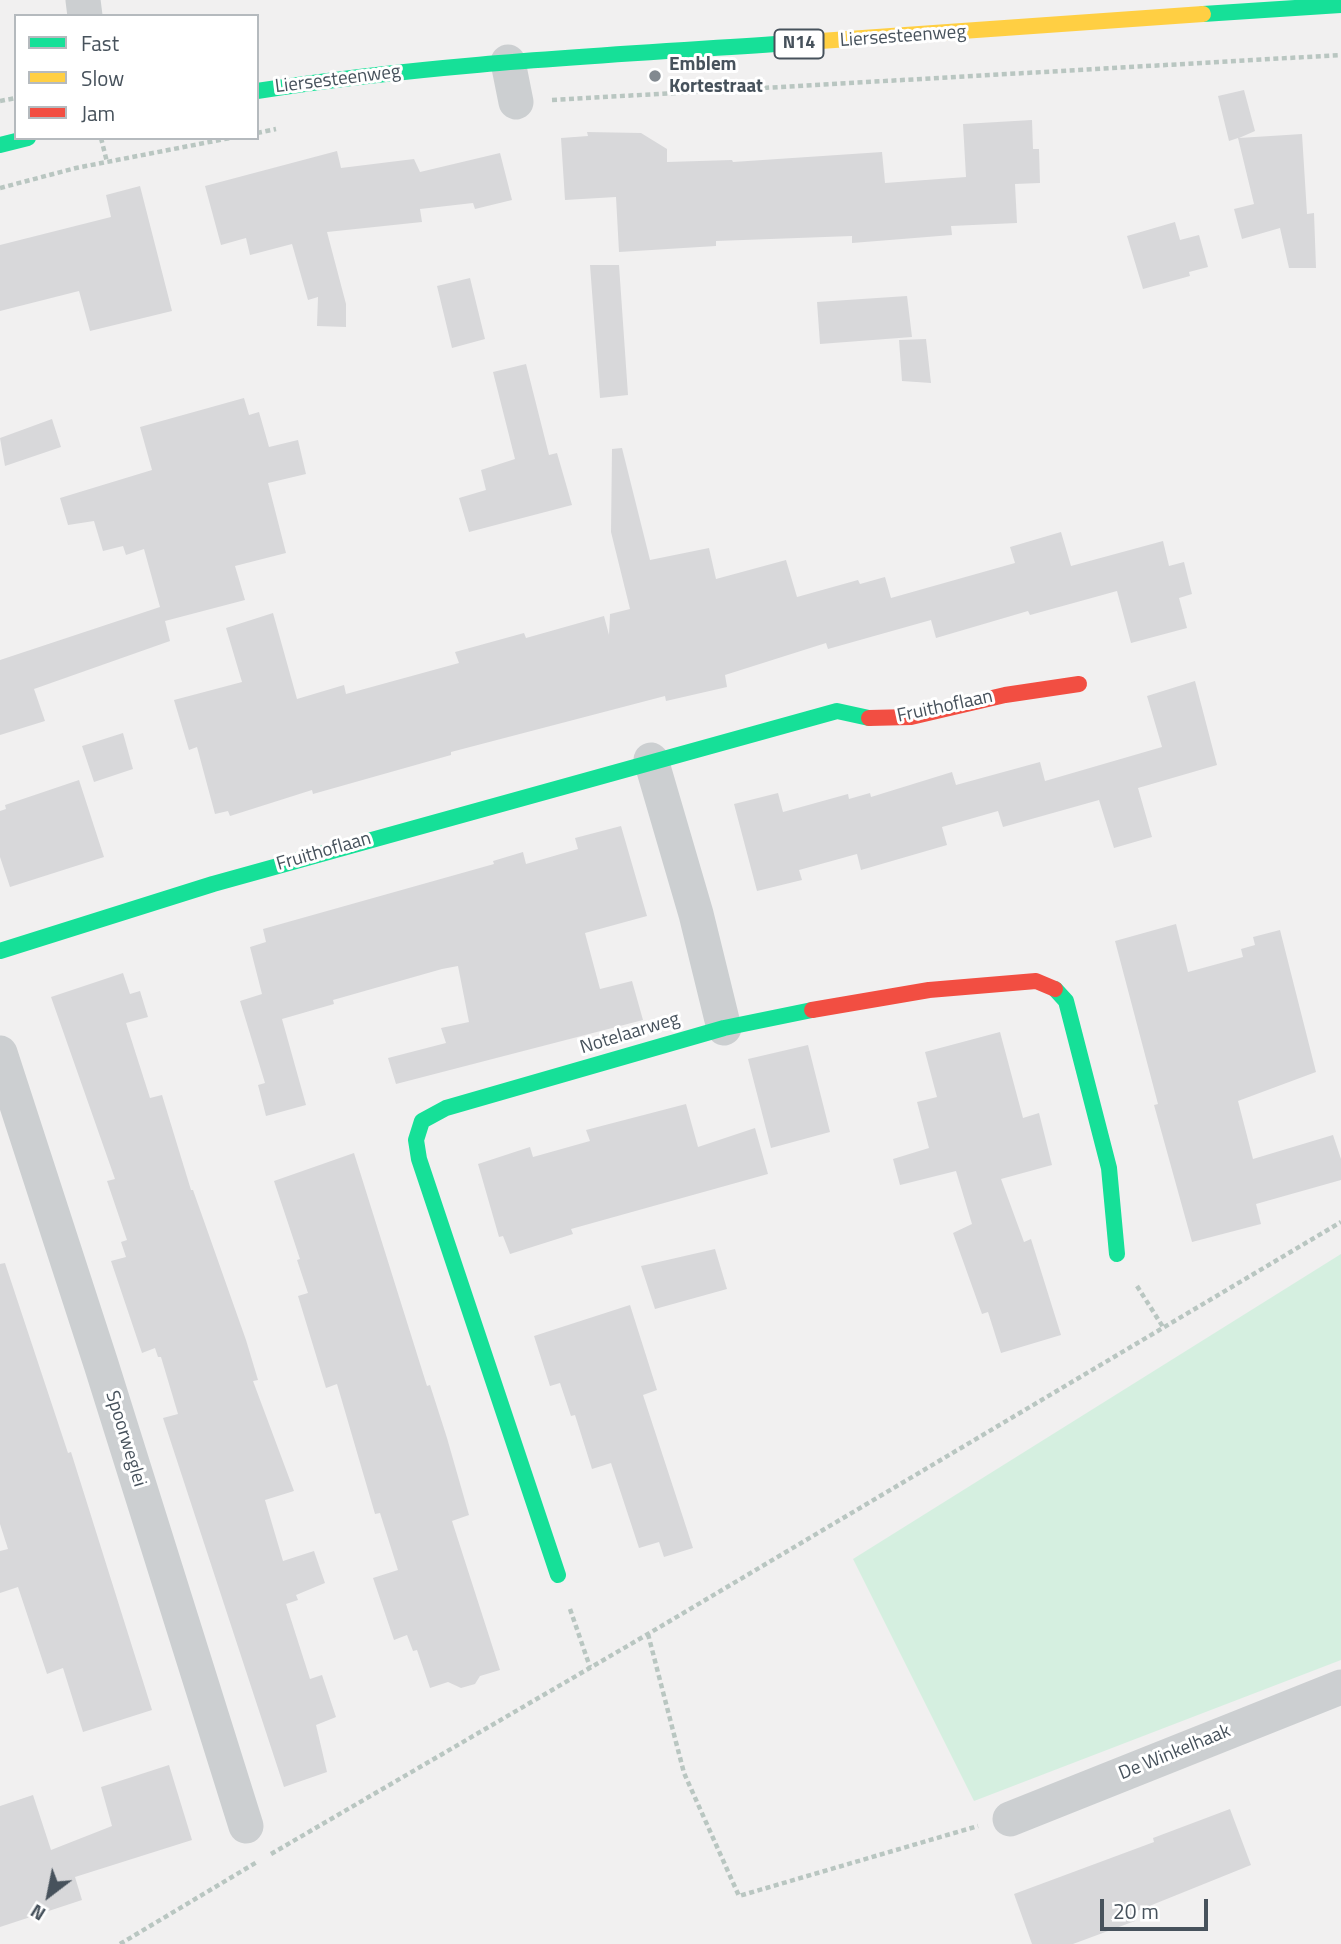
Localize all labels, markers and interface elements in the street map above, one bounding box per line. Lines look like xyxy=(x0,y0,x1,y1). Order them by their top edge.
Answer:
legend xyxy=(14,14,259,140)
street label: Liersesteenweg xyxy=(839,21,967,53)
text: Fast xyxy=(81,27,119,59)
road number: N14 xyxy=(774,29,824,58)
place label: Emblem Kortestraat xyxy=(669,54,763,98)
street label: Liersesteenweg xyxy=(274,61,402,99)
text: Slow xyxy=(81,62,124,94)
marker: Emblem Kortestraat xyxy=(647,68,663,84)
text: Jam xyxy=(81,97,115,129)
street label: Fruithoflaan xyxy=(895,686,995,728)
street label: Fruithoflaan xyxy=(274,828,374,876)
street label: Notelaarweg xyxy=(578,1008,682,1060)
street label: Spoorweglei xyxy=(100,1388,150,1490)
street label: De Winkelhaak xyxy=(1116,1720,1234,1786)
north arrow xyxy=(14,1860,84,1930)
scale bar xyxy=(1103,1884,1212,1928)
text: 20 m xyxy=(1113,1895,1159,1927)
text: N xyxy=(24,1897,51,1929)

